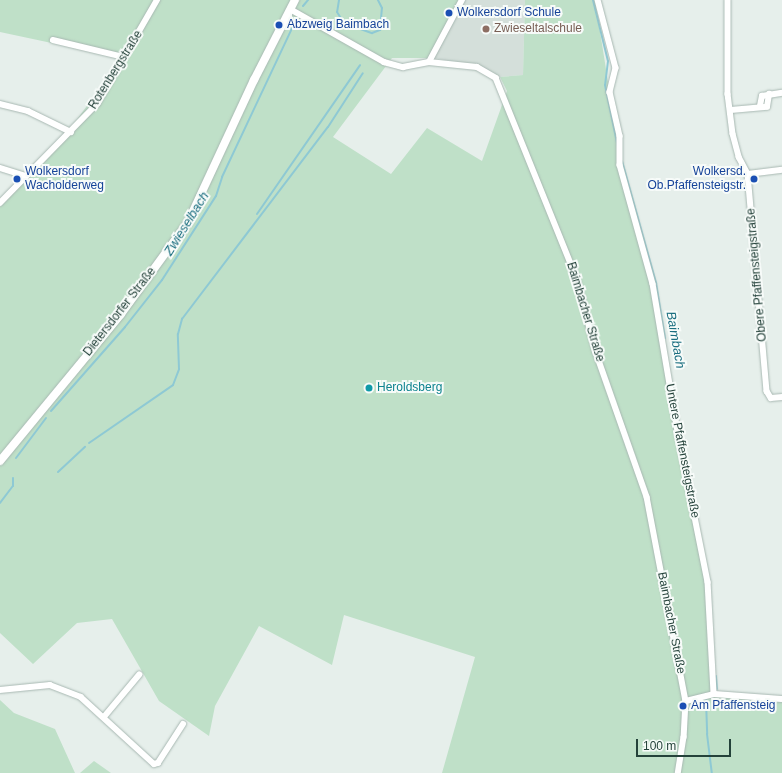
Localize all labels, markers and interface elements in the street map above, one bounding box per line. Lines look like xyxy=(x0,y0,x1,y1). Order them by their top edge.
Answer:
place label: Wolkersdorf Schule xyxy=(457,6,561,20)
marker: Wolkersdorf Schule xyxy=(444,8,454,18)
place label: Abzweig Baimbach xyxy=(287,18,389,32)
marker: Abzweig Baimbach xyxy=(274,20,284,30)
place label: Zwieseltalschule xyxy=(494,22,582,36)
marker: Zwieseltalschule xyxy=(481,24,491,34)
street label: Rotenbergstraße xyxy=(86,28,146,112)
place label: Wolkersdorf Wacholderweg xyxy=(25,165,104,193)
place label: Wolkersd. Ob.Pfaffensteigstr. xyxy=(647,165,746,193)
marker: Wolkersdorf Wacholderweg xyxy=(12,174,22,184)
marker: Wolkersd. Ob.Pfaffensteigstr. xyxy=(749,174,759,184)
water label: Zwieselbach xyxy=(161,189,213,259)
street label: Obere Pfaffensteigstraße xyxy=(744,208,770,342)
street label: Baimbacher Straße xyxy=(563,260,607,364)
street label: Dietersdorfer Straße xyxy=(81,265,159,359)
water label: Baimbach xyxy=(662,310,688,370)
place label: Heroldsberg xyxy=(377,381,442,395)
marker: Heroldsberg xyxy=(364,383,374,393)
street label: Untere Pfaffensteigstraße xyxy=(662,383,702,519)
street label: Baimbacher Straße xyxy=(654,571,688,675)
place label: Am Pfaffensteig xyxy=(691,699,775,713)
marker: Am Pfaffensteig xyxy=(678,701,688,711)
scale bar xyxy=(638,731,733,757)
text: 100 m xyxy=(643,739,676,753)

